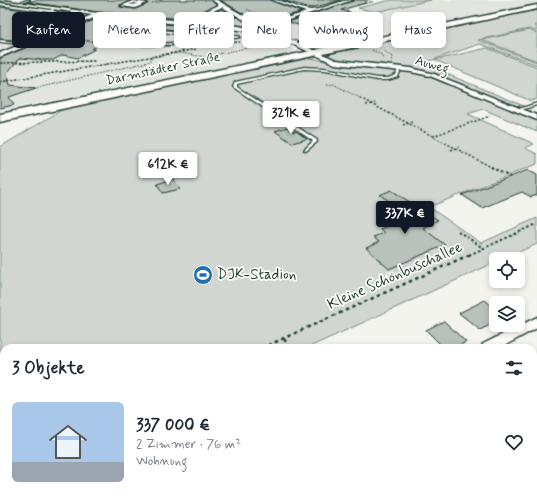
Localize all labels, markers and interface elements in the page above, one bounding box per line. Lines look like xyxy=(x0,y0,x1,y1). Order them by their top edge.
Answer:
chip: Kaufen xyxy=(12,12,85,48)
chip: Mieten xyxy=(93,12,166,48)
chip: Filter xyxy=(174,12,234,48)
chip: Neu xyxy=(242,12,291,48)
chip: Wohnung xyxy=(299,12,383,48)
chip: Haus xyxy=(391,12,446,48)
street label: Darmstädter Straße xyxy=(105,49,221,89)
street label: Auweg xyxy=(413,52,451,80)
pin: 321K € xyxy=(258,101,324,135)
text: 321K € xyxy=(271,105,311,122)
pin: 612K € xyxy=(135,152,201,186)
text: 612K € xyxy=(147,156,189,173)
pin: 337K € xyxy=(372,201,438,235)
text: 337K € xyxy=(385,205,425,222)
street label: Kleine Schönbuschallee xyxy=(324,237,466,315)
map controls xyxy=(489,252,525,332)
button: locate xyxy=(489,252,525,288)
sports icon: DJK-Stadion xyxy=(192,264,214,286)
place label: DJK-Stadion xyxy=(217,265,296,285)
button: layers xyxy=(489,296,525,332)
text: 3 Objekte xyxy=(12,357,85,379)
icon: filters xyxy=(503,357,525,379)
text: 337 000 € xyxy=(136,414,210,436)
icon: home xyxy=(44,418,92,466)
icon: heart xyxy=(503,431,525,453)
text: 2 Zimmer · 76 m² xyxy=(136,436,241,453)
text: Wohnung xyxy=(136,453,187,470)

